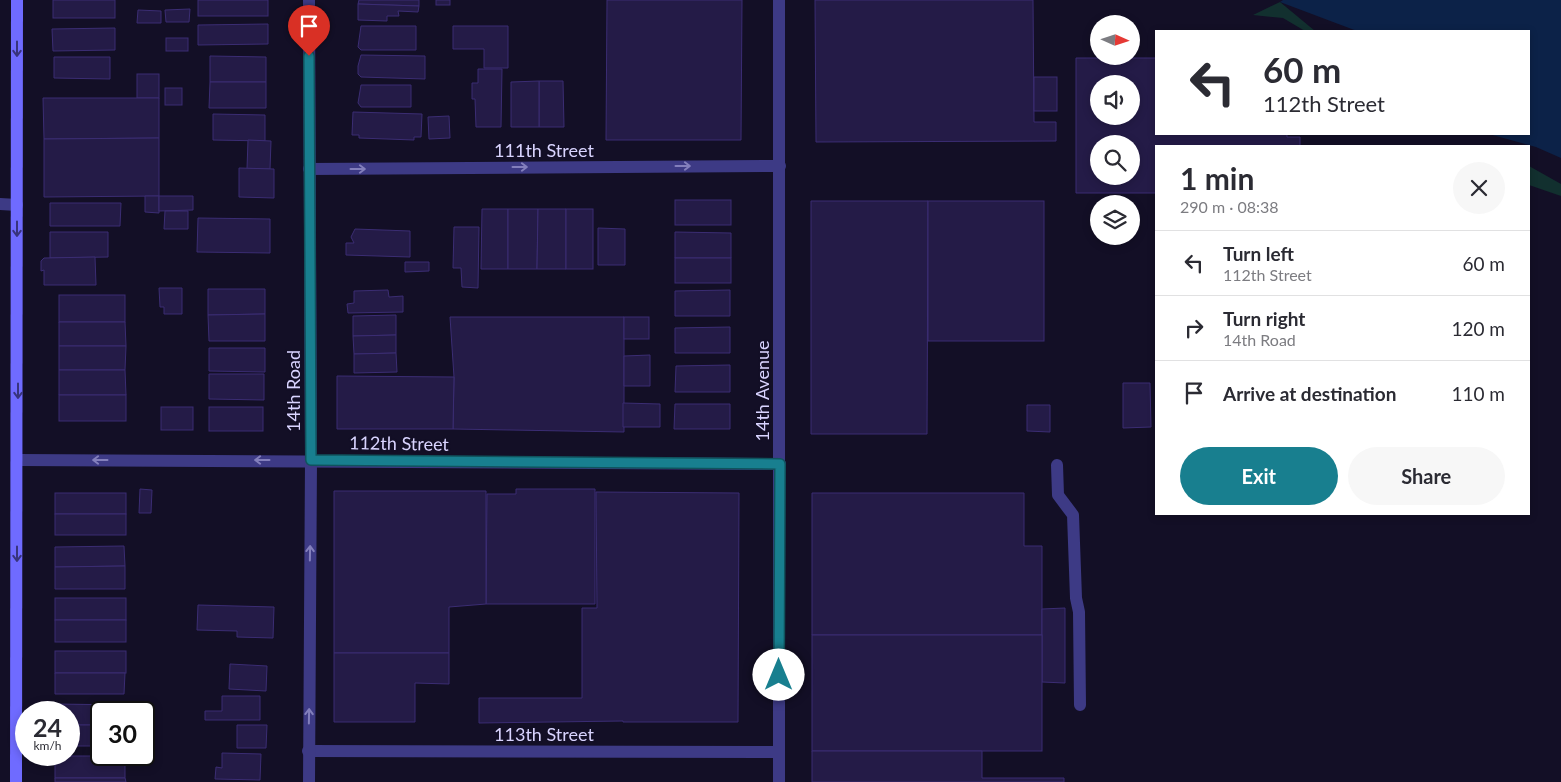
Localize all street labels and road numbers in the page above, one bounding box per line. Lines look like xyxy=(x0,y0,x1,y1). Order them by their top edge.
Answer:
street label: 111th Street xyxy=(494,139,594,161)
street label: 14th Avenue xyxy=(751,341,773,441)
street label: 14th Road xyxy=(282,350,304,432)
street label: 112th Street xyxy=(349,431,450,455)
street label: 113th Street xyxy=(494,723,594,745)

